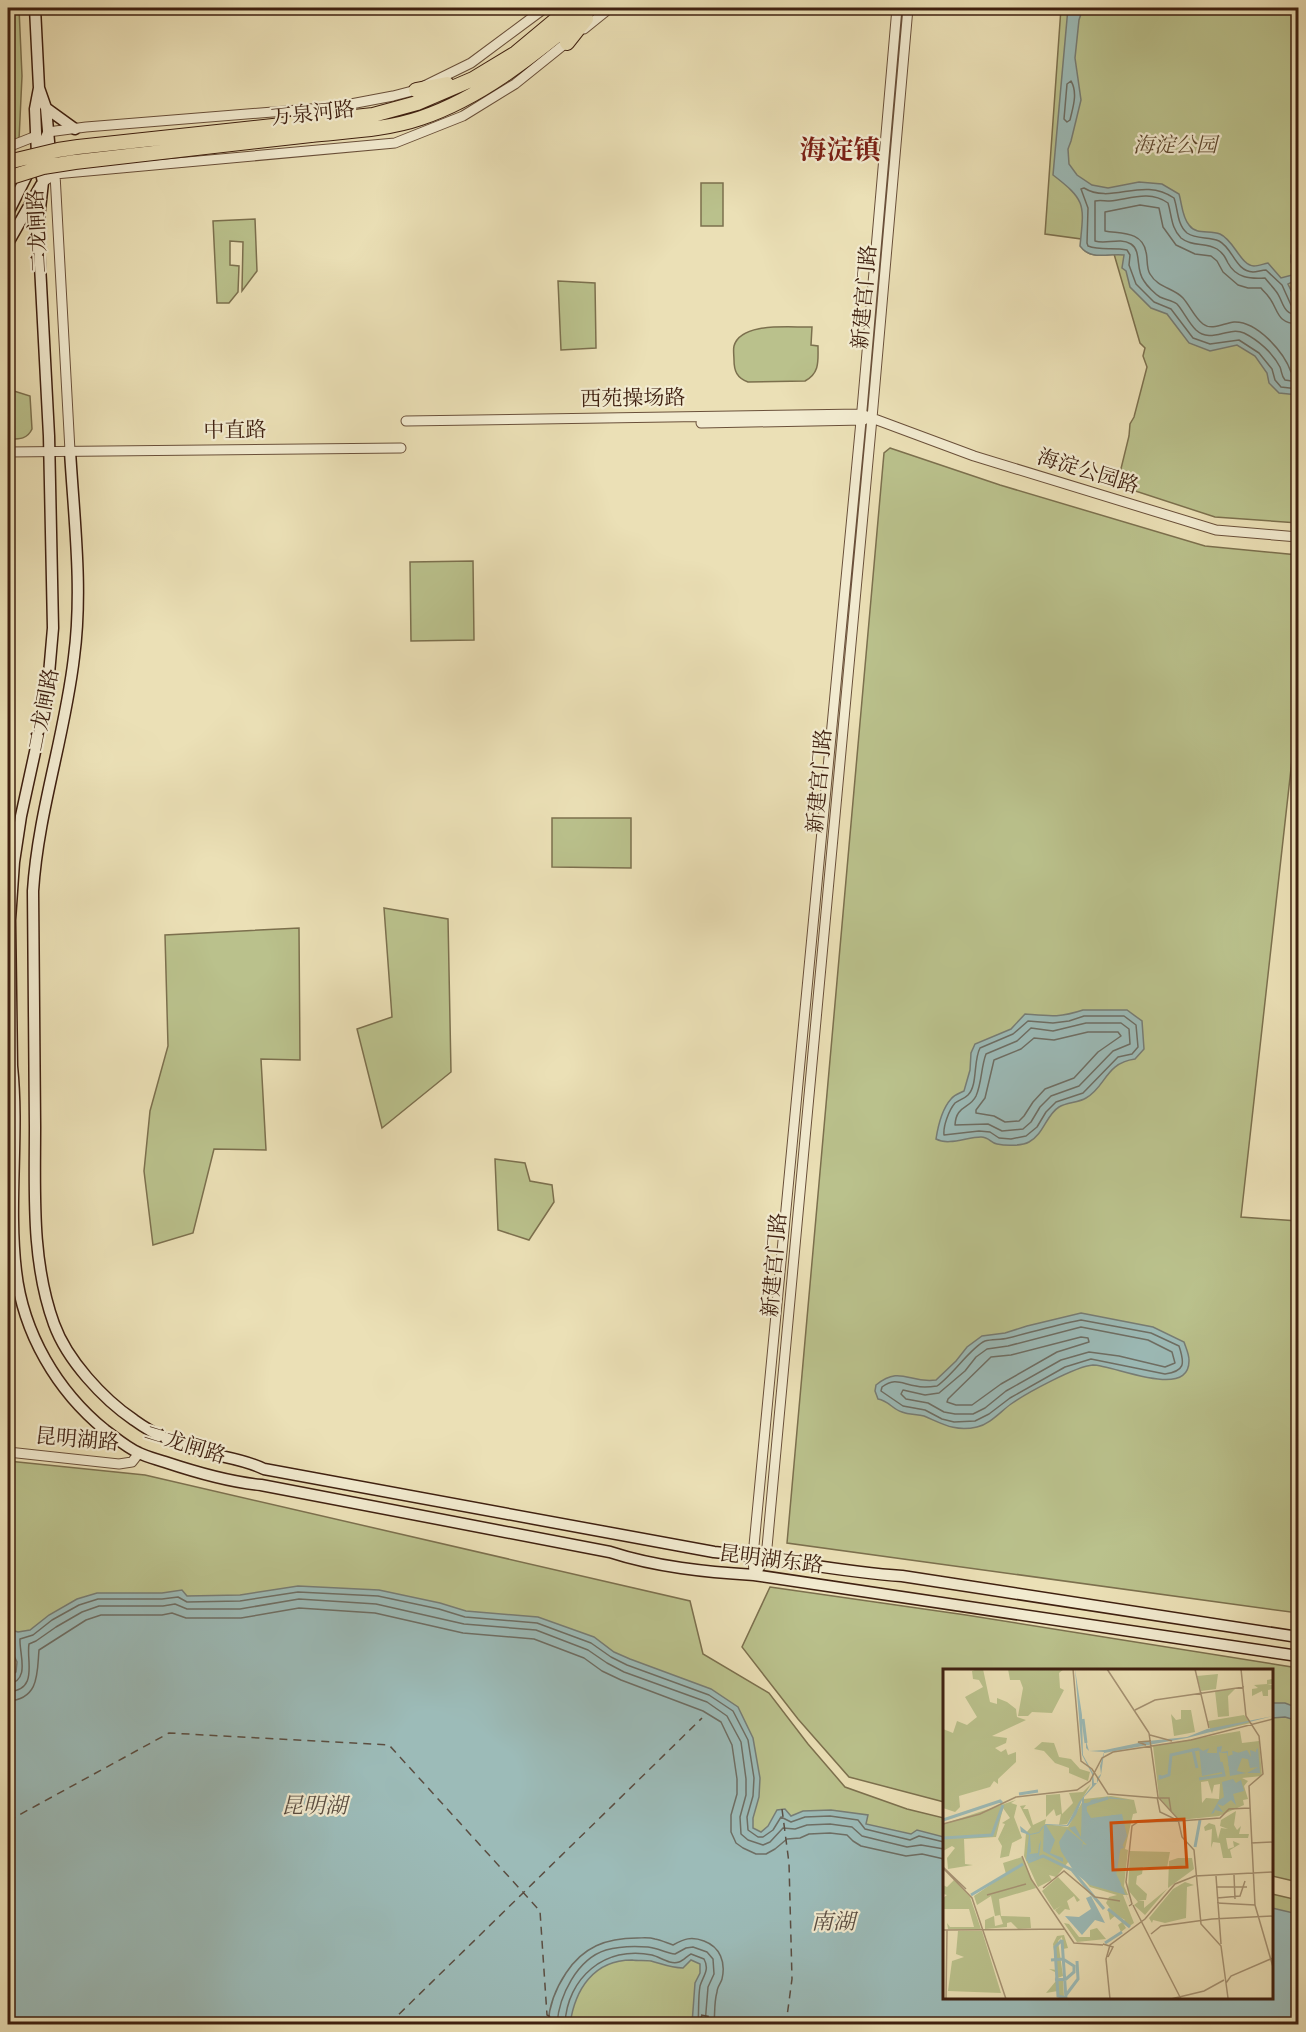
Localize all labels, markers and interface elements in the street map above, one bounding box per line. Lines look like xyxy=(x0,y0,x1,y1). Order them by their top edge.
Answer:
street label: 万泉河路 xyxy=(270,97,356,131)
park label: 海淀公园 xyxy=(1133,133,1220,159)
district label: 海淀镇 xyxy=(800,134,881,168)
street label: 二龙闸路 xyxy=(23,188,53,274)
street label: 新建宫门路 xyxy=(847,244,883,350)
street label: 西苑操场路 xyxy=(580,385,686,413)
street label: 中直路 xyxy=(203,417,267,445)
street label: 海淀公园路 xyxy=(1034,444,1142,500)
street label: 二龙闸路 xyxy=(23,666,65,754)
street label: 新建宫门路 xyxy=(802,728,838,834)
street label: 新建宫门路 xyxy=(757,1212,793,1318)
street label: 二龙闸路 xyxy=(141,1420,229,1470)
street label: 昆明湖路 xyxy=(34,1423,120,1457)
street label: 昆明湖东路 xyxy=(717,1541,825,1579)
inset map xyxy=(943,1669,1273,1999)
water label: 昆明湖 xyxy=(281,1793,351,1820)
water label: 南湖 xyxy=(811,1909,859,1936)

